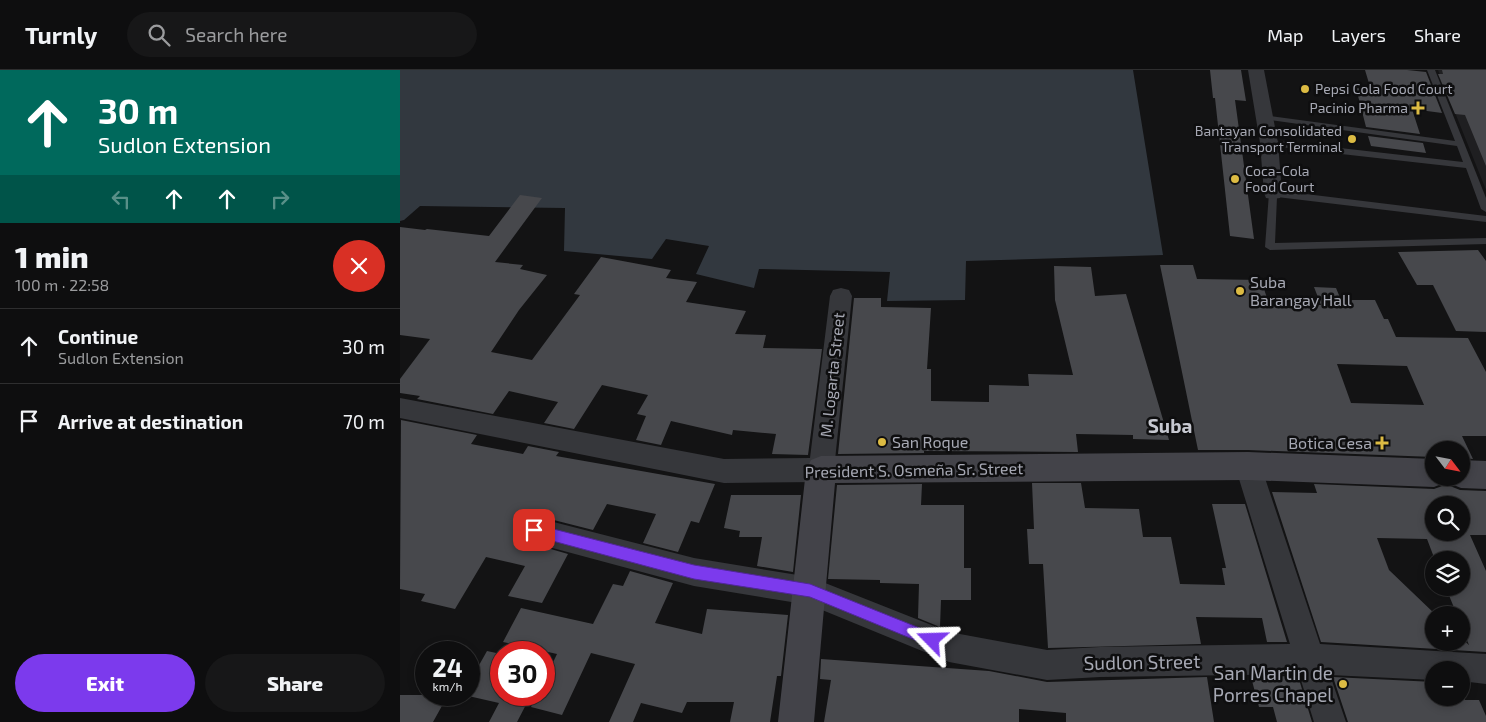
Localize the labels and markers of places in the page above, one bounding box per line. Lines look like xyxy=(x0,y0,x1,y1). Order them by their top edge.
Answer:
place label: Pepsi Cola Food Court xyxy=(1315,80,1453,97)
marker: Pepsi Cola Food Court xyxy=(1299,83,1311,95)
place label: Pacinio Pharma xyxy=(1309,99,1408,116)
marker: Pacinio Pharma xyxy=(1412,102,1424,114)
place label: Bantayan Consolidated Transport Terminal xyxy=(1195,122,1343,155)
marker: Bantayan Consolidated Transport Terminal xyxy=(1346,133,1358,145)
place label: Coca-Cola Food Court xyxy=(1245,162,1314,195)
marker: Coca-Cola Food Court xyxy=(1229,173,1241,185)
place label: Suba Barangay Hall xyxy=(1250,272,1352,309)
marker: Suba Barangay Hall xyxy=(1234,285,1246,297)
place label: San Roque xyxy=(892,432,968,451)
place label: Botica Cesa xyxy=(1288,433,1372,452)
marker: San Roque xyxy=(876,436,888,448)
marker: Botica Cesa xyxy=(1376,437,1388,449)
pin xyxy=(513,509,555,551)
place label: San Martin de Porres Chapel xyxy=(1213,661,1333,706)
marker: San Martin de Porres Chapel xyxy=(1337,678,1349,690)

